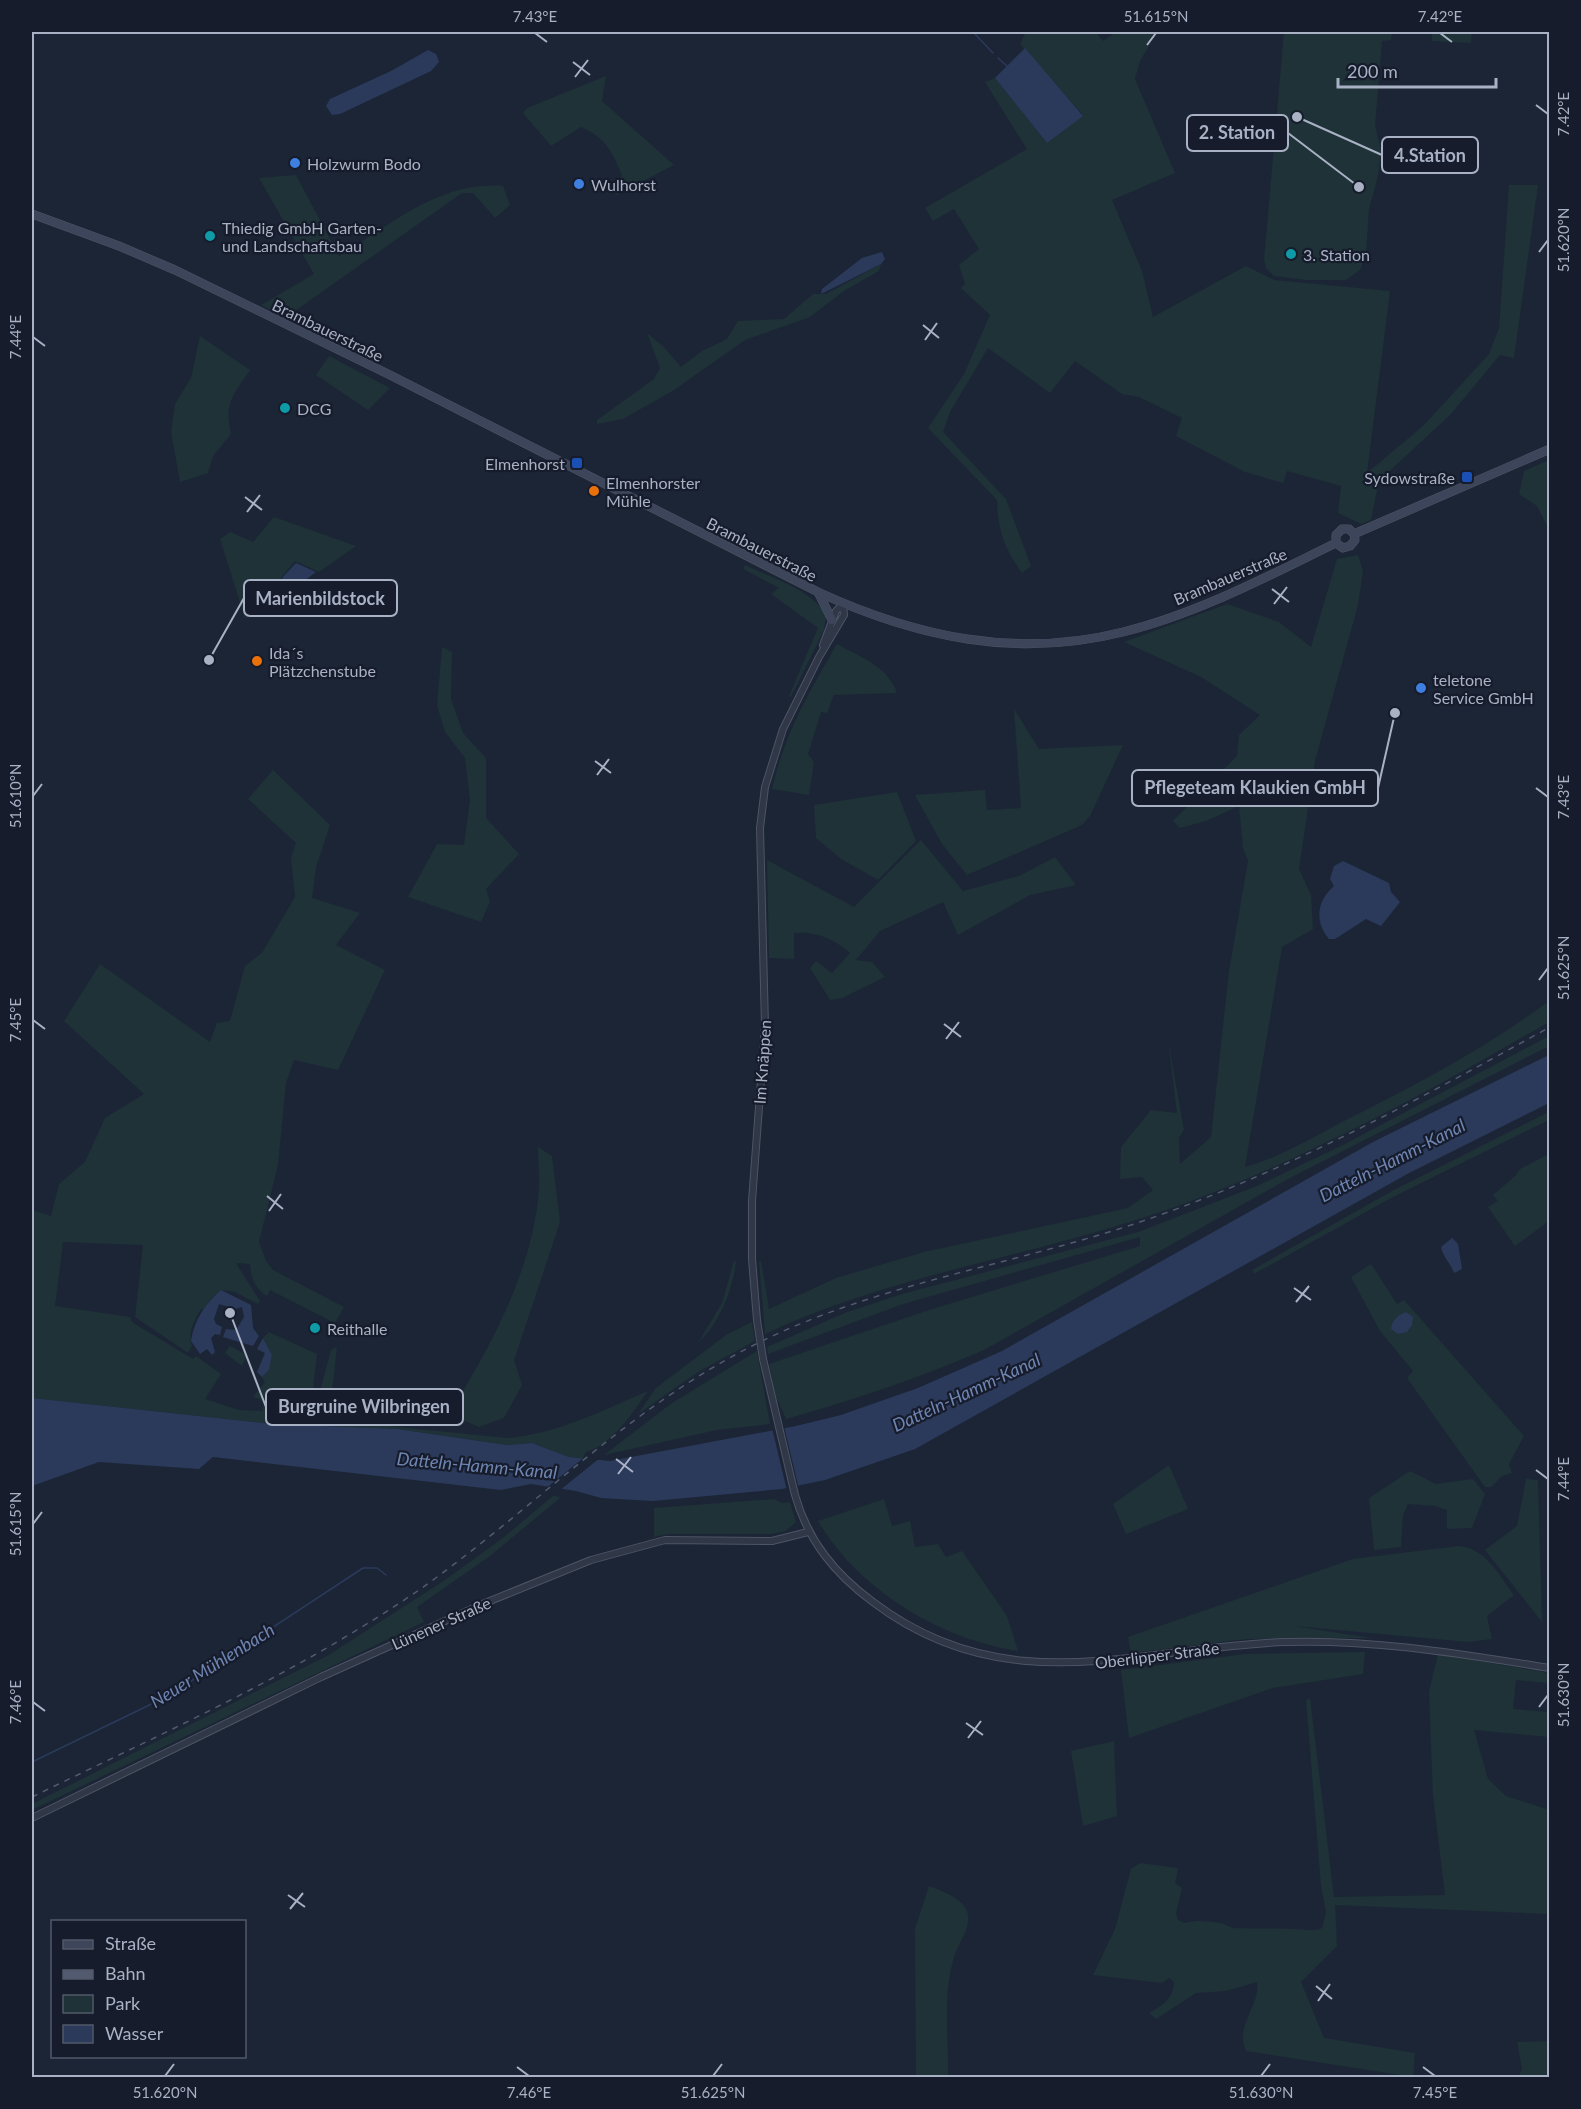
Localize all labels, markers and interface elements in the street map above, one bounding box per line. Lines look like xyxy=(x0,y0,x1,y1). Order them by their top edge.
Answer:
text: 7.43°E xyxy=(513,7,557,25)
text: 51.615°N xyxy=(1124,7,1188,25)
text: 7.42°E xyxy=(1418,7,1462,25)
scale bar xyxy=(1338,51,1496,89)
text: 200 m xyxy=(1347,60,1398,82)
text: 7.42°E xyxy=(1554,92,1572,136)
callout: 2. Station xyxy=(1187,115,1288,151)
text: 2. Station xyxy=(1199,121,1275,143)
callout: 4.Station xyxy=(1382,137,1478,173)
text: 4.Station xyxy=(1394,144,1466,166)
place label: Holzwurm Bodo xyxy=(307,154,421,173)
marker: Holzwurm Bodo xyxy=(288,156,302,170)
place label: Wulhorst xyxy=(591,175,656,194)
marker: Wulhorst xyxy=(572,177,586,191)
text: 51.620°N xyxy=(1554,208,1572,272)
place label: Thiedig GmbH Garten- und Landschaftsbau xyxy=(222,218,382,255)
marker: Thiedig GmbH Garten- und Landschaftsbau xyxy=(203,229,217,243)
place label: 3. Station xyxy=(1303,245,1370,264)
marker: 3. Station xyxy=(1284,247,1298,261)
street label: Brambauerstraße xyxy=(269,295,387,365)
text: 7.44°E xyxy=(6,315,24,359)
place label: DCG xyxy=(297,399,331,418)
marker: DCG xyxy=(278,401,292,415)
place label: Elmenhorst xyxy=(485,454,565,473)
marker: Elmenhorst xyxy=(570,456,584,470)
place label: Sydowstraße xyxy=(1364,468,1455,487)
marker: Sydowstraße xyxy=(1460,470,1474,484)
place label: Elmenhorster Mühle xyxy=(606,473,700,510)
marker: Elmenhorster Mühle xyxy=(587,484,601,498)
street label: Brambauerstraße xyxy=(704,513,820,585)
street label: Brambauerstraße xyxy=(1171,544,1289,608)
callout: Marienbildstock xyxy=(244,580,397,616)
text: Marienbildstock xyxy=(255,587,385,609)
place label: Ida´s Plätzchenstube xyxy=(269,643,376,680)
marker: Ida´s Plätzchenstube xyxy=(250,654,264,668)
place label: teletone Service GmbH xyxy=(1433,670,1534,707)
marker: teletone Service GmbH xyxy=(1414,681,1428,695)
text: 51.610°N xyxy=(6,764,24,828)
callout: Pflegeteam Klaukien GmbH xyxy=(1132,770,1378,806)
text: 7.43°E xyxy=(1554,775,1572,819)
text: Pflegeteam Klaukien GmbH xyxy=(1144,776,1366,798)
text: 51.625°N xyxy=(1554,936,1572,1000)
text: 7.45°E xyxy=(6,998,24,1042)
street label: Im Knäppen xyxy=(750,1019,774,1105)
water label: Datteln-Hamm-Kanal xyxy=(1315,1114,1469,1206)
place label: Reithalle xyxy=(327,1319,387,1338)
marker: Reithalle xyxy=(308,1321,322,1335)
water label: Datteln-Hamm-Kanal xyxy=(888,1348,1044,1436)
callout: Burgruine Wilbringen xyxy=(266,1389,463,1425)
text: Burgruine Wilbringen xyxy=(278,1395,450,1417)
water label: Datteln-Hamm-Kanal xyxy=(396,1447,558,1483)
text: 7.44°E xyxy=(1554,1457,1572,1501)
text: 51.615°N xyxy=(6,1492,24,1556)
street label: Lünener Straße xyxy=(389,1593,493,1653)
water label: Neuer Mühlenbach xyxy=(146,1618,278,1712)
street label: Oberlipper Straße xyxy=(1094,1638,1220,1672)
text: 51.630°N xyxy=(1554,1663,1572,1727)
text: 7.46°E xyxy=(6,1680,24,1724)
legend xyxy=(51,1920,246,2058)
text: Straße xyxy=(105,1932,156,1954)
text: Bahn xyxy=(105,1962,146,1984)
text: Park xyxy=(105,1992,141,2014)
text: Wasser xyxy=(105,2022,164,2044)
text: 51.620°N xyxy=(133,2083,197,2101)
text: 7.46°E xyxy=(507,2083,551,2101)
text: 51.625°N xyxy=(681,2083,745,2101)
text: 51.630°N xyxy=(1229,2083,1293,2101)
text: 7.45°E xyxy=(1413,2083,1457,2101)

